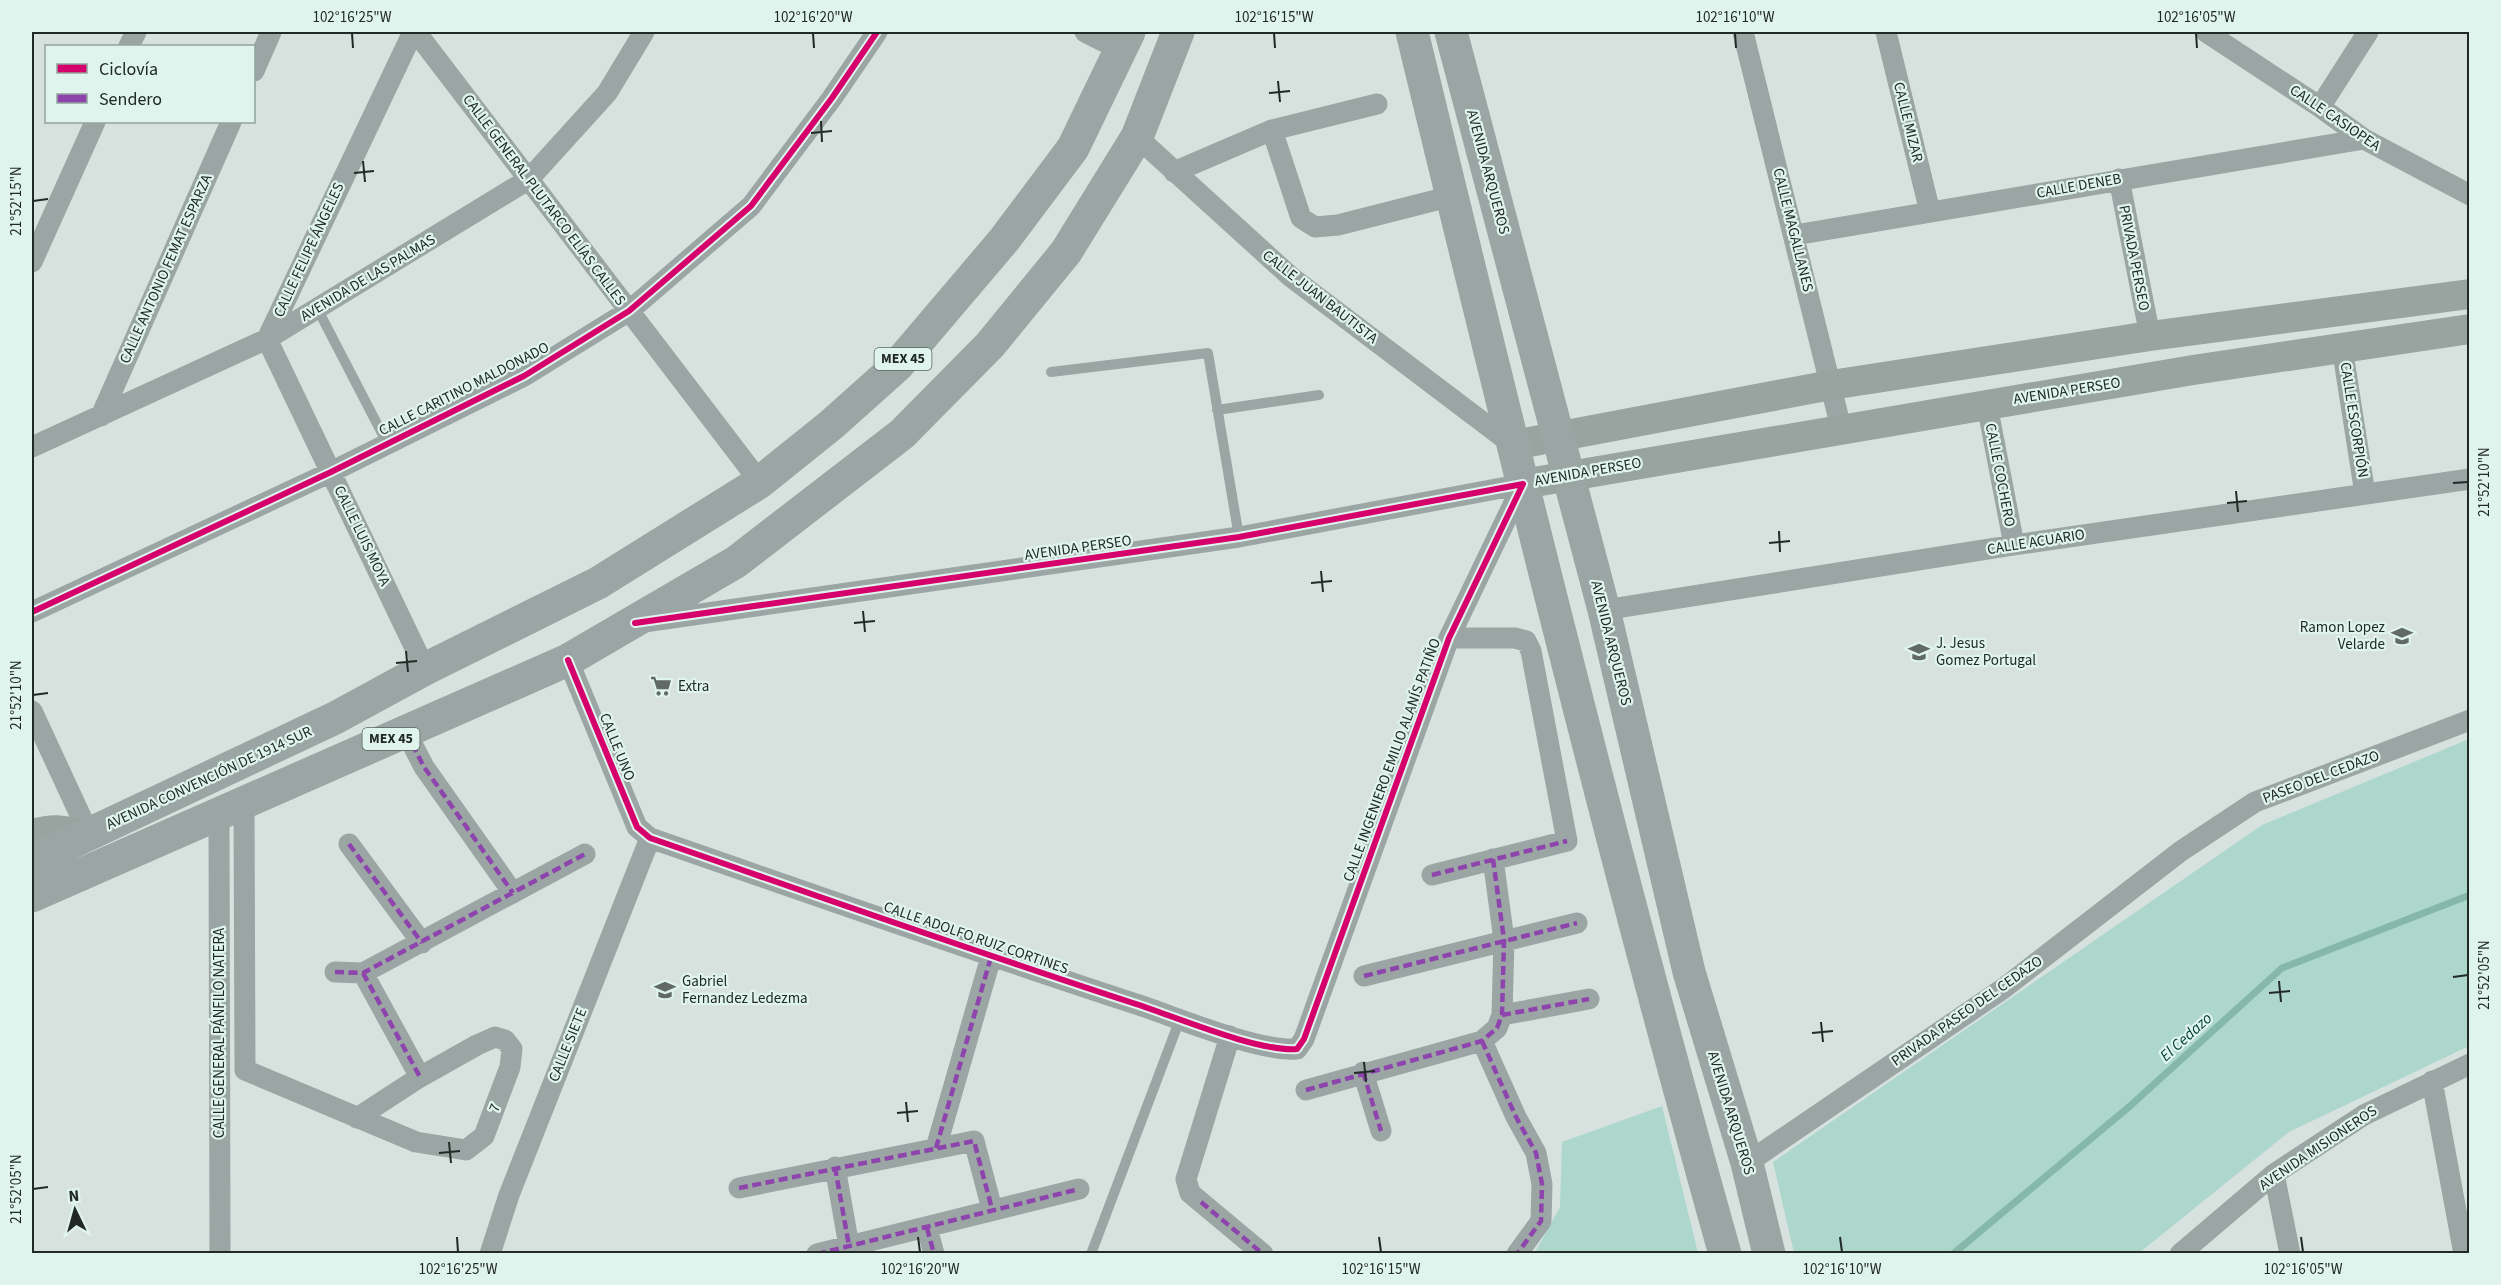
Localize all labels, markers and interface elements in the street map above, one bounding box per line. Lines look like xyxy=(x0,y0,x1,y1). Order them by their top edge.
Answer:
text: 102°16'25"W xyxy=(312,7,392,28)
text: 102°16'20"W xyxy=(773,7,853,28)
text: 102°16'15"W xyxy=(1234,7,1314,28)
text: 102°16'10"W xyxy=(1695,7,1775,28)
text: 102°16'05"W xyxy=(2156,7,2236,28)
legend xyxy=(45,45,255,123)
text: Ciclovía xyxy=(99,57,158,82)
street label: CALLE MIZAR xyxy=(1888,80,1928,165)
street label: CALLE CASIOPEA xyxy=(2285,80,2385,157)
text: Sendero xyxy=(99,87,162,112)
street label: CALLE GENERAL PLUTARCO ELÍAS CALLES xyxy=(457,90,631,310)
street label: AVENIDA ARQUEROS xyxy=(1461,107,1515,237)
text: 21°52'15"N xyxy=(6,166,27,236)
street label: CALLE MAGALLANES xyxy=(1767,166,1819,294)
street label: CALLE DENEB xyxy=(2035,168,2123,204)
street label: CALLE ANTONIO FEMAT ESPARZA xyxy=(115,170,218,367)
street label: CALLE FELIPE ÁNGELES xyxy=(269,179,349,321)
street label: PRIVADA PERSEO xyxy=(2113,203,2155,313)
street label: AVENIDA DE LAS PALMAS xyxy=(296,229,440,327)
street label: CALLE JUAN BAUTISTA xyxy=(1258,245,1383,349)
street label: CALLE CARITINO MALDONADO xyxy=(375,337,553,441)
road number: MEX 45 xyxy=(874,348,932,370)
street label: CALLE ESCORPIÓN xyxy=(2334,361,2374,479)
street label: AVENIDA PERSEO xyxy=(2012,372,2122,410)
street label: CALLE COCHERO xyxy=(1980,421,2020,529)
text: 21°52'10"N xyxy=(2474,447,2495,517)
street label: AVENIDA PERSEO xyxy=(1533,452,1643,492)
street label: CALLE LUIS MOYA xyxy=(329,482,396,590)
street label: CALLE ACUARIO xyxy=(1986,524,2086,560)
street label: AVENIDA PERSEO xyxy=(1023,530,1133,566)
street label: AVENIDA ARQUEROS xyxy=(1585,578,1637,708)
place label: Ramon Lopez Velarde xyxy=(2300,617,2385,655)
school or university icon: Ramon Lopez Velarde xyxy=(2390,624,2414,648)
place label: J. Jesus Gomez Portugal xyxy=(1936,633,2036,671)
street label: CALLE INGENIERO EMILIO ALANÍS PATIÑO xyxy=(1338,635,1446,885)
school or university icon: J. Jesus Gomez Portugal xyxy=(1907,640,1931,664)
text: 21°52'10"N xyxy=(6,660,27,730)
supermarket icon: Extra xyxy=(649,674,673,698)
place label: Extra xyxy=(678,676,709,697)
street label: CALLE UNO xyxy=(594,710,640,784)
street label: AVENIDA CONVENCIÓN DE 1914 SUR xyxy=(103,721,316,835)
road number: MEX 45 xyxy=(362,728,420,750)
street label: PASEO DEL CEDAZO xyxy=(2260,745,2382,809)
street label: CALLE ADOLFO RUIZ CORTINES xyxy=(881,896,1071,980)
street label: CALLE GENERAL PÁNFILO NATERA xyxy=(209,927,230,1138)
text: 21°52'05"N xyxy=(2474,940,2495,1010)
street label: PRIVADA PASEO DEL CEDAZO xyxy=(1887,951,2047,1071)
place label: Gabriel Fernandez Ledezma xyxy=(682,971,808,1009)
school or university icon: Gabriel Fernandez Ledezma xyxy=(653,978,677,1002)
street label: CALLE SIETE xyxy=(544,1005,592,1085)
water label: El Cedazo xyxy=(2155,1008,2217,1066)
street label: AVENIDA ARQUEROS xyxy=(1702,1049,1760,1177)
street label: 7 xyxy=(484,1101,506,1115)
street label: AVENIDA MISIONEROS xyxy=(2255,1101,2381,1195)
text: 21°52'05"N xyxy=(6,1154,27,1224)
north arrow xyxy=(45,1180,105,1240)
text: N xyxy=(68,1185,80,1207)
text: 102°16'25"W xyxy=(418,1259,498,1280)
text: 102°16'20"W xyxy=(880,1259,960,1280)
text: 102°16'15"W xyxy=(1341,1259,1421,1280)
text: 102°16'10"W xyxy=(1802,1259,1882,1280)
text: 102°16'05"W xyxy=(2263,1259,2343,1280)

